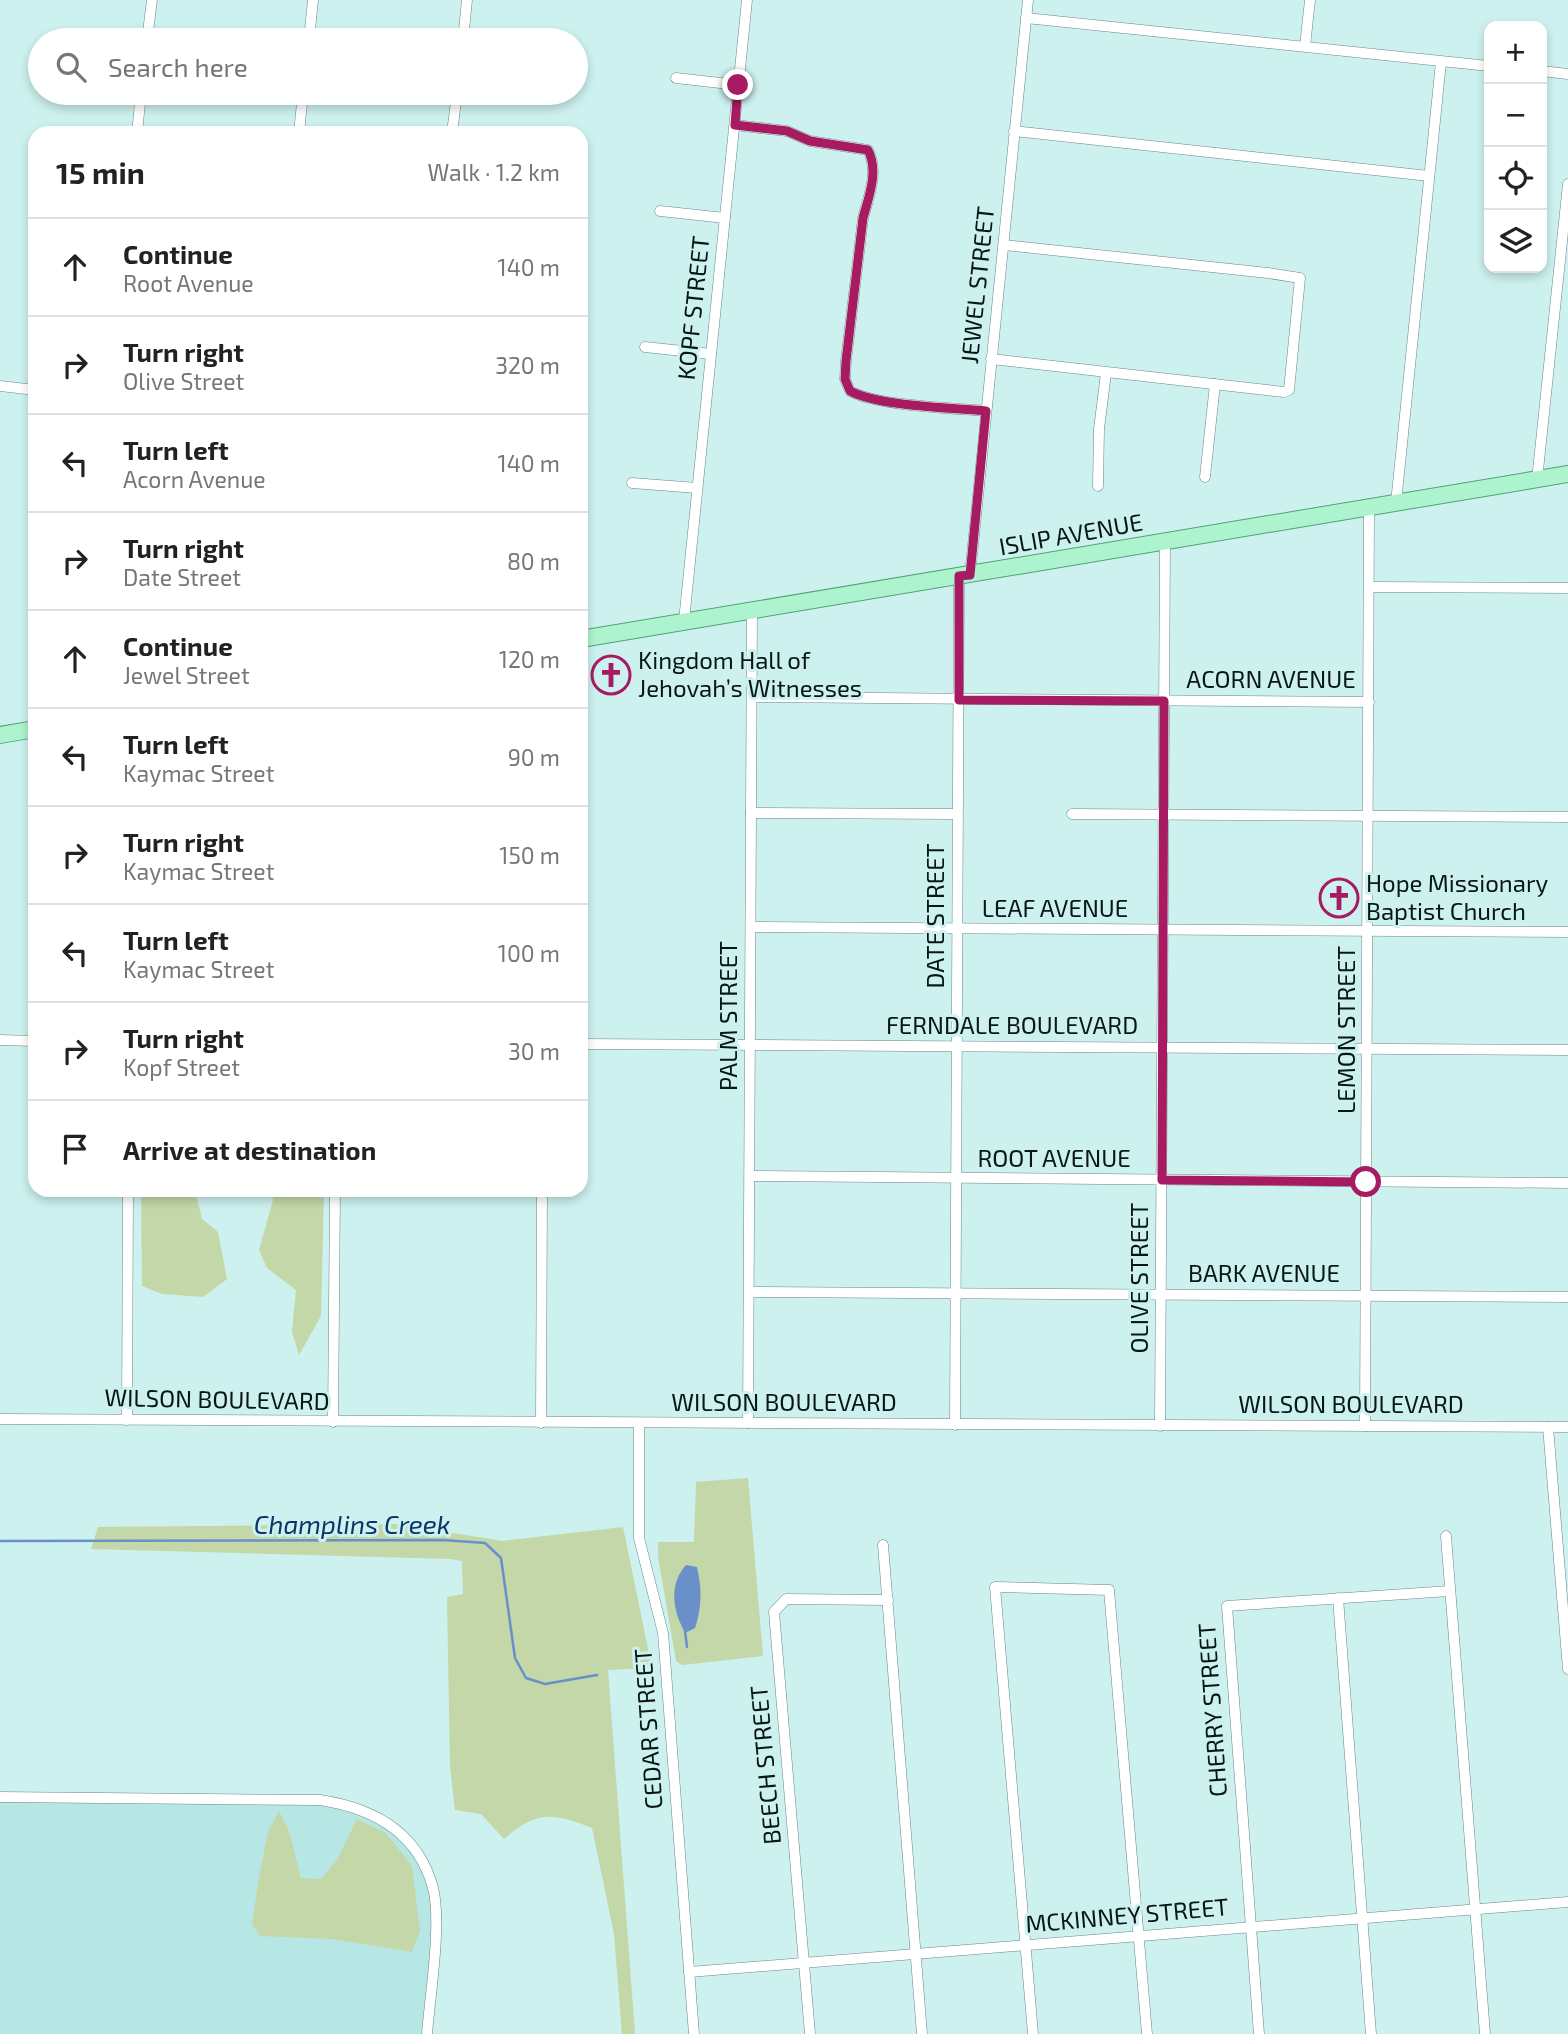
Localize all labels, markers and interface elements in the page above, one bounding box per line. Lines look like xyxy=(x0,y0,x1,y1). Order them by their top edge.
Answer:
map controls xyxy=(1484,21,1547,273)
button: + xyxy=(1484,21,1547,84)
search box xyxy=(28,28,588,105)
icon: search xyxy=(52,48,90,86)
text: Search here xyxy=(108,51,248,82)
route end xyxy=(722,69,753,100)
button: − xyxy=(1484,84,1547,147)
button: locate xyxy=(1484,147,1547,210)
text: 15 min xyxy=(56,154,145,190)
text: Walk · 1.2 km xyxy=(428,158,560,186)
street label: JEWEL STREET xyxy=(954,205,999,365)
button: layers xyxy=(1484,210,1547,273)
street label: KOPF STREET xyxy=(671,234,715,381)
text: Continue xyxy=(123,238,233,269)
icon: ahead xyxy=(56,248,94,286)
text: 140 m xyxy=(498,253,560,281)
text: Root Avenue xyxy=(123,269,254,297)
text: Turn right xyxy=(123,336,244,367)
icon: right xyxy=(56,346,94,384)
text: 320 m xyxy=(495,351,560,379)
text: Olive Street xyxy=(123,367,244,395)
text: Turn left xyxy=(123,434,229,465)
icon: left xyxy=(56,444,94,482)
text: 140 m xyxy=(498,449,560,477)
text: Acorn Avenue xyxy=(123,465,266,493)
street label: ISLIP AVENUE xyxy=(997,507,1145,560)
text: Turn right xyxy=(123,532,244,563)
icon: right xyxy=(56,542,94,580)
text: 80 m xyxy=(507,547,560,575)
text: Date Street xyxy=(123,563,241,591)
text: Continue xyxy=(123,630,233,661)
icon: ahead xyxy=(56,640,94,678)
text: 120 m xyxy=(499,645,560,673)
place label: Kingdom Hall of Jehovah’s Witnesses xyxy=(638,645,862,702)
church icon: Kingdom Hall of Jehovah’s Witnesses xyxy=(590,654,632,696)
text: Jewel Street xyxy=(123,661,250,689)
street label: ACORN AVENUE xyxy=(1186,664,1356,693)
text: Turn left xyxy=(123,728,229,759)
icon: left xyxy=(56,738,94,776)
text: 90 m xyxy=(508,743,560,771)
text: Kaymac Street xyxy=(123,759,274,787)
text: Turn right xyxy=(123,826,244,857)
icon: right xyxy=(56,836,94,874)
text: 150 m xyxy=(499,841,560,869)
street label: DATE STREET xyxy=(920,843,949,989)
text: Kaymac Street xyxy=(123,857,274,885)
place label: Hope Missionary Baptist Church xyxy=(1366,868,1549,925)
church icon: Hope Missionary Baptist Church xyxy=(1318,877,1360,919)
street label: LEAF AVENUE xyxy=(982,893,1128,922)
text: Turn left xyxy=(123,924,229,955)
icon: left xyxy=(56,934,94,972)
text: 100 m xyxy=(498,939,560,967)
street label: PALM STREET xyxy=(713,941,742,1091)
street label: LEMON STREET xyxy=(1331,946,1360,1114)
text: Kaymac Street xyxy=(123,955,274,983)
street label: FERNDALE BOULEVARD xyxy=(886,1010,1138,1039)
text: Turn right xyxy=(123,1022,244,1053)
icon: right xyxy=(56,1032,94,1070)
text: 30 m xyxy=(508,1037,560,1065)
text: Kopf Street xyxy=(123,1053,240,1081)
icon: arrive xyxy=(56,1130,94,1168)
text: Arrive at destination xyxy=(123,1134,376,1165)
street label: ROOT AVENUE xyxy=(977,1143,1131,1172)
route start xyxy=(1350,1166,1381,1197)
street label: OLIVE STREET xyxy=(1124,1202,1153,1354)
street label: BARK AVENUE xyxy=(1188,1258,1340,1287)
street label: WILSON BOULEVARD xyxy=(104,1382,330,1415)
street label: WILSON BOULEVARD xyxy=(671,1387,897,1416)
street label: WILSON BOULEVARD xyxy=(1238,1389,1464,1418)
water label: Champlins Creek xyxy=(254,1508,450,1539)
street label: CHERRY STREET xyxy=(1191,1622,1232,1798)
street label: CEDAR STREET xyxy=(627,1648,668,1810)
street label: BEECH STREET xyxy=(743,1684,786,1846)
street label: MCKINNEY STREET xyxy=(1024,1891,1230,1938)

